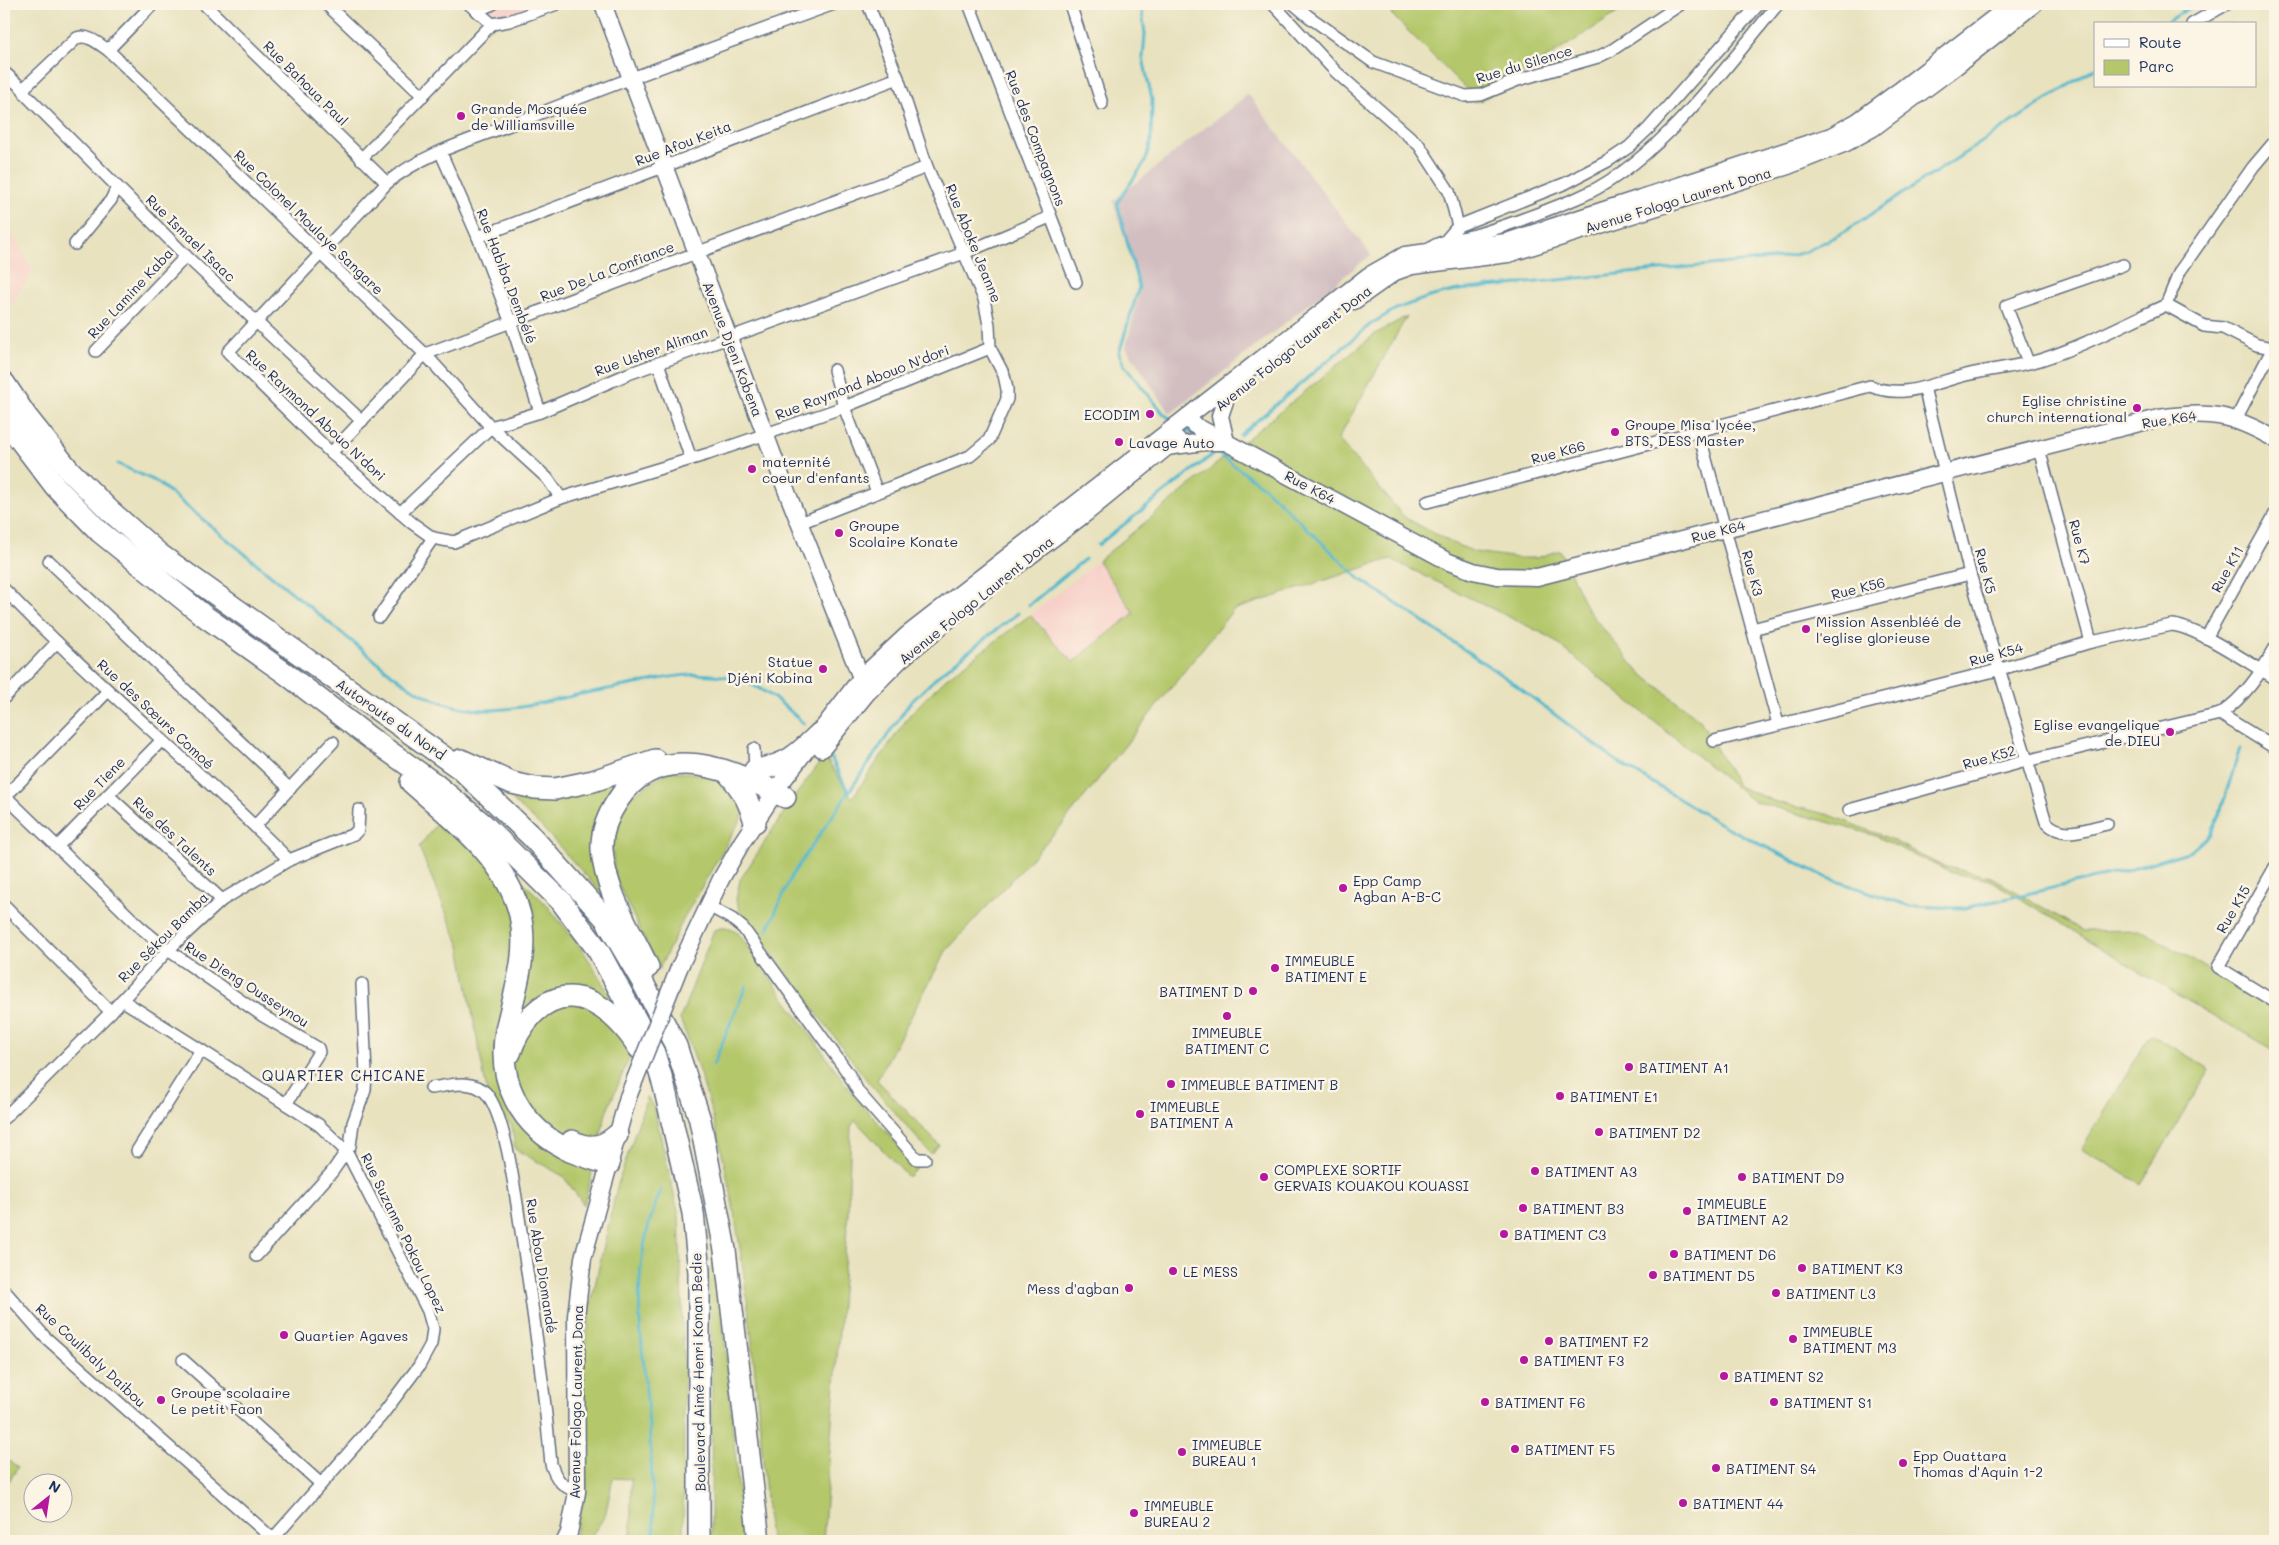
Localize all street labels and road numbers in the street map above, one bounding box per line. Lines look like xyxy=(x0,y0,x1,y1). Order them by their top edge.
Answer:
street label: Rue Bahoua Paul xyxy=(259,36,353,130)
street label: Rue du Silence xyxy=(1474,40,1574,88)
street label: Rue des Compagnons xyxy=(1001,67,1071,209)
street label: Rue Afou Keita xyxy=(632,116,734,170)
street label: Rue Colonel Moulaye Sangare xyxy=(230,145,388,299)
street label: Avenue Fologo Laurent Dona xyxy=(1582,163,1774,237)
street label: Rue Aboke Jeanne xyxy=(941,181,1007,305)
street label: Rue Ismael Isaac xyxy=(142,190,240,286)
street label: Rue Habiba Dembélé xyxy=(473,206,541,346)
street label: Rue De La Confiance xyxy=(537,237,677,305)
street label: Rue Lamine Kaba xyxy=(83,244,177,342)
street label: Avenue Djeni Kobena xyxy=(698,279,768,419)
street label: Avenue Fologo Laurent Dona xyxy=(1211,281,1375,415)
street label: Rue Usher Aliman xyxy=(592,322,710,380)
street label: Rue Raymond Abouo N'dori xyxy=(772,340,952,424)
street label: Rue Raymond Abouo N'dori xyxy=(242,345,390,485)
street label: Rue K64 xyxy=(2140,405,2198,433)
street label: Rue K66 xyxy=(1529,436,1587,468)
street label: Rue K64 xyxy=(1281,466,1339,509)
street label: Rue K64 xyxy=(1689,515,1748,547)
street label: Rue K7 xyxy=(2065,517,2095,567)
street label: Avenue Fologo Laurent Dona xyxy=(895,532,1057,668)
street label: Rue K11 xyxy=(2206,542,2248,596)
street label: Rue K5 xyxy=(1971,546,2001,596)
street label: Rue K3 xyxy=(1738,548,1768,598)
street label: Rue K56 xyxy=(1829,572,1887,604)
street label: Rue K54 xyxy=(1967,638,2026,670)
street label: Rue des Sœurs Comoé xyxy=(93,655,219,773)
street label: Autoroute du Nord xyxy=(332,674,450,764)
street label: Rue K52 xyxy=(1960,740,2018,774)
street label: Rue Tiene xyxy=(69,752,129,814)
street label: Rue des Talents xyxy=(129,792,221,880)
street label: Rue K15 xyxy=(2212,881,2254,937)
street label: Rue Sékou Bamba xyxy=(114,888,212,986)
street label: Rue Dieng Ousseynou xyxy=(181,937,313,1031)
street label: Rue Suzanne Pokou Lopez xyxy=(357,1150,451,1316)
street label: Rue Abou Diomandé xyxy=(522,1197,562,1335)
street label: Boulevard Aimé Henri Konan Bedie xyxy=(686,1253,710,1491)
street label: Rue Coulibaly Daibou xyxy=(32,1299,150,1411)
street label: Avenue Fologo Laurent Dona xyxy=(565,1305,587,1499)

